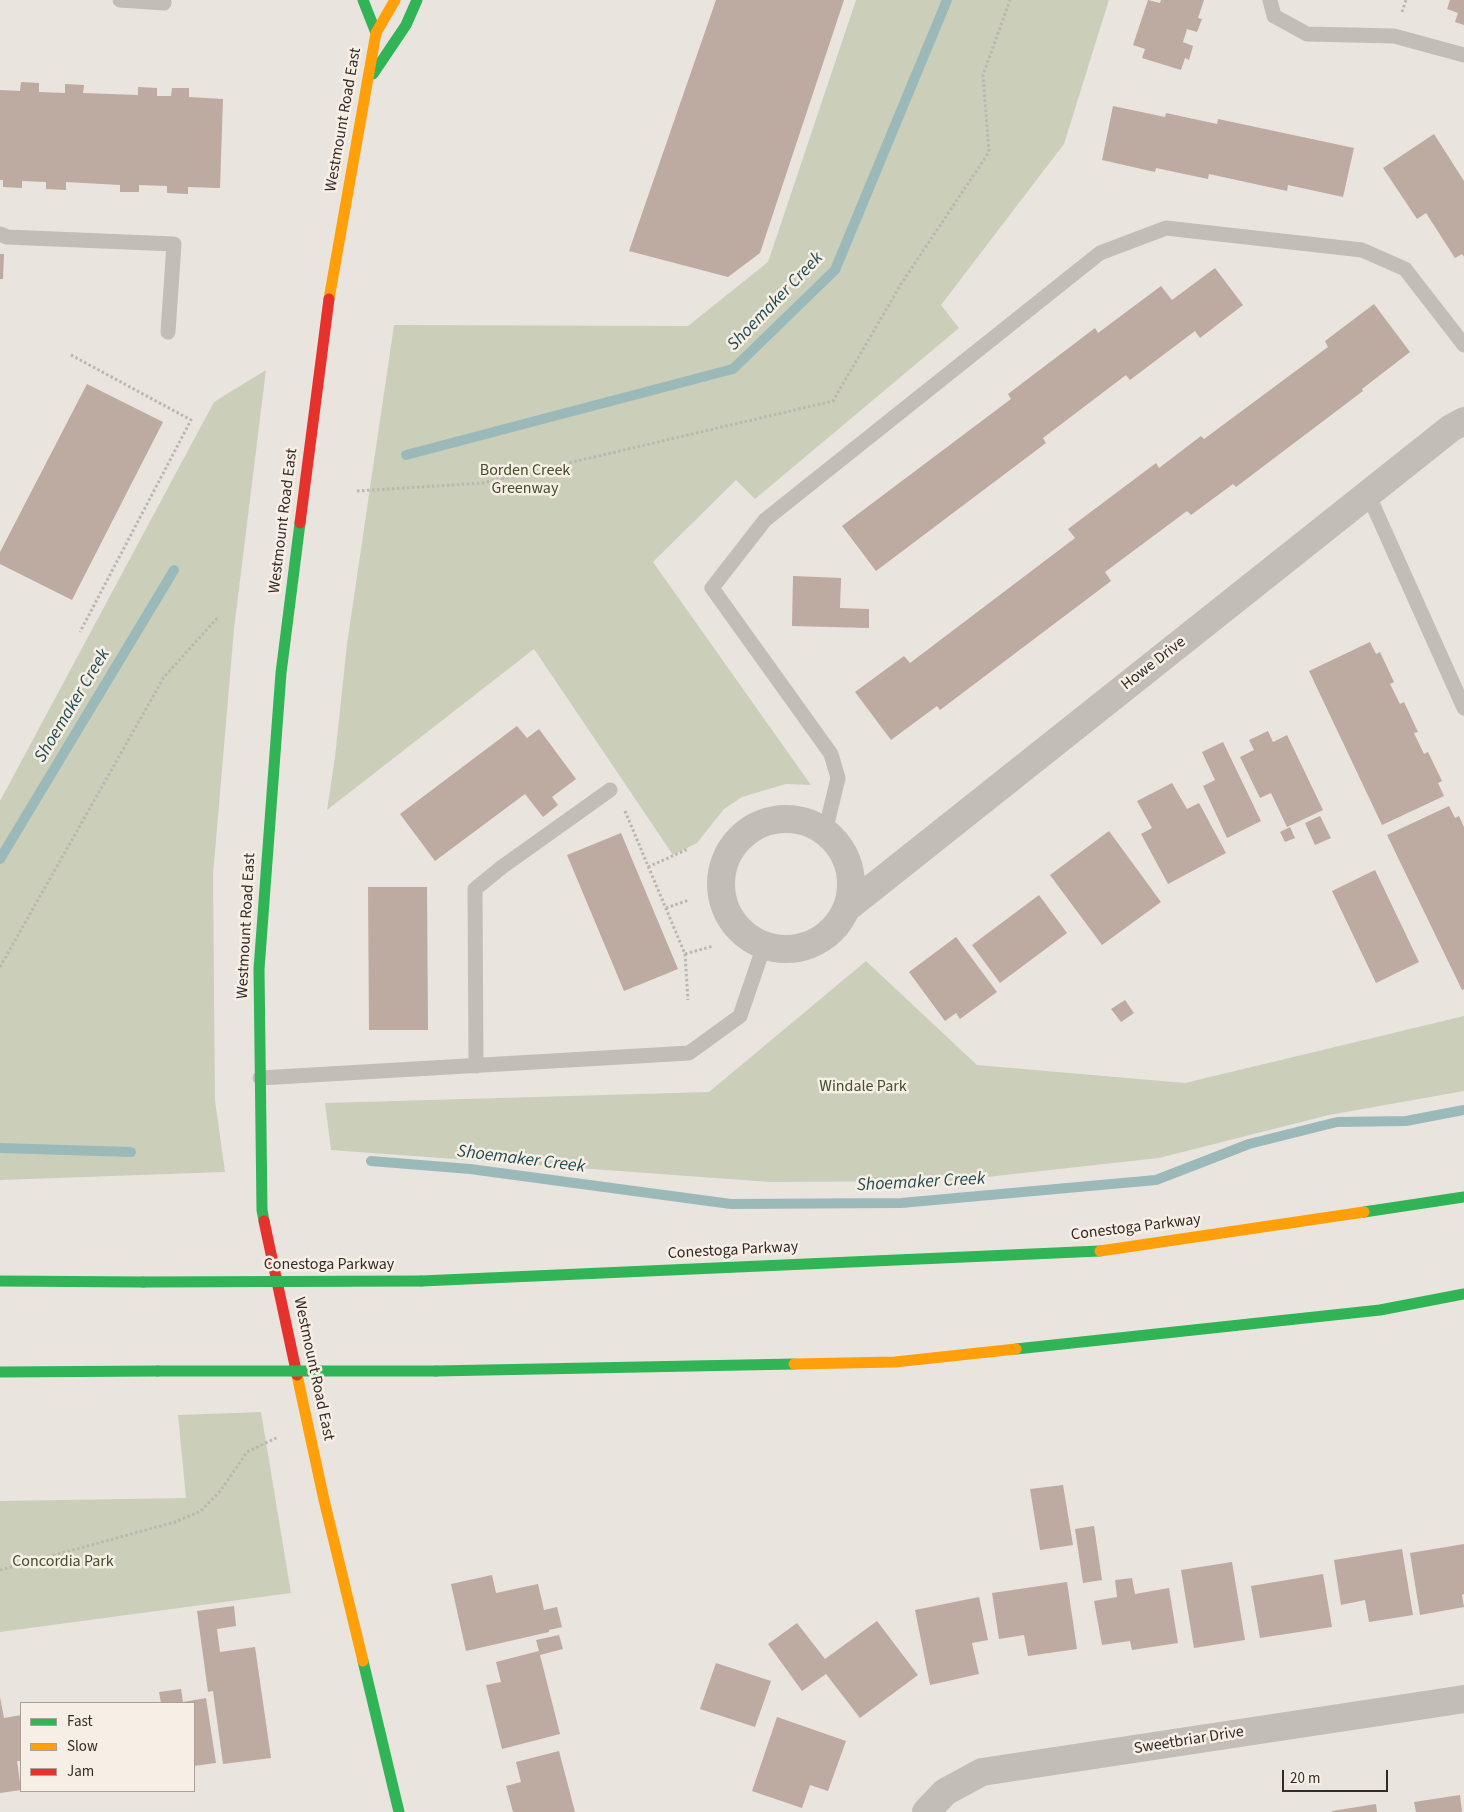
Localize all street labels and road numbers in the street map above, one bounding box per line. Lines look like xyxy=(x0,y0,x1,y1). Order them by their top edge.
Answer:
street label: Westmount Road East xyxy=(322,46,366,194)
street label: Westmount Road East xyxy=(266,447,302,595)
street label: Howe Drive xyxy=(1118,633,1190,695)
street label: Westmount Road East xyxy=(234,853,260,999)
street label: Conestoga Parkway xyxy=(1070,1211,1202,1245)
street label: Conestoga Parkway xyxy=(667,1238,799,1264)
street label: Conestoga Parkway xyxy=(264,1255,394,1275)
street label: Westmount Road East xyxy=(288,1296,338,1442)
street label: Sweetbriar Drive xyxy=(1133,1723,1245,1759)

